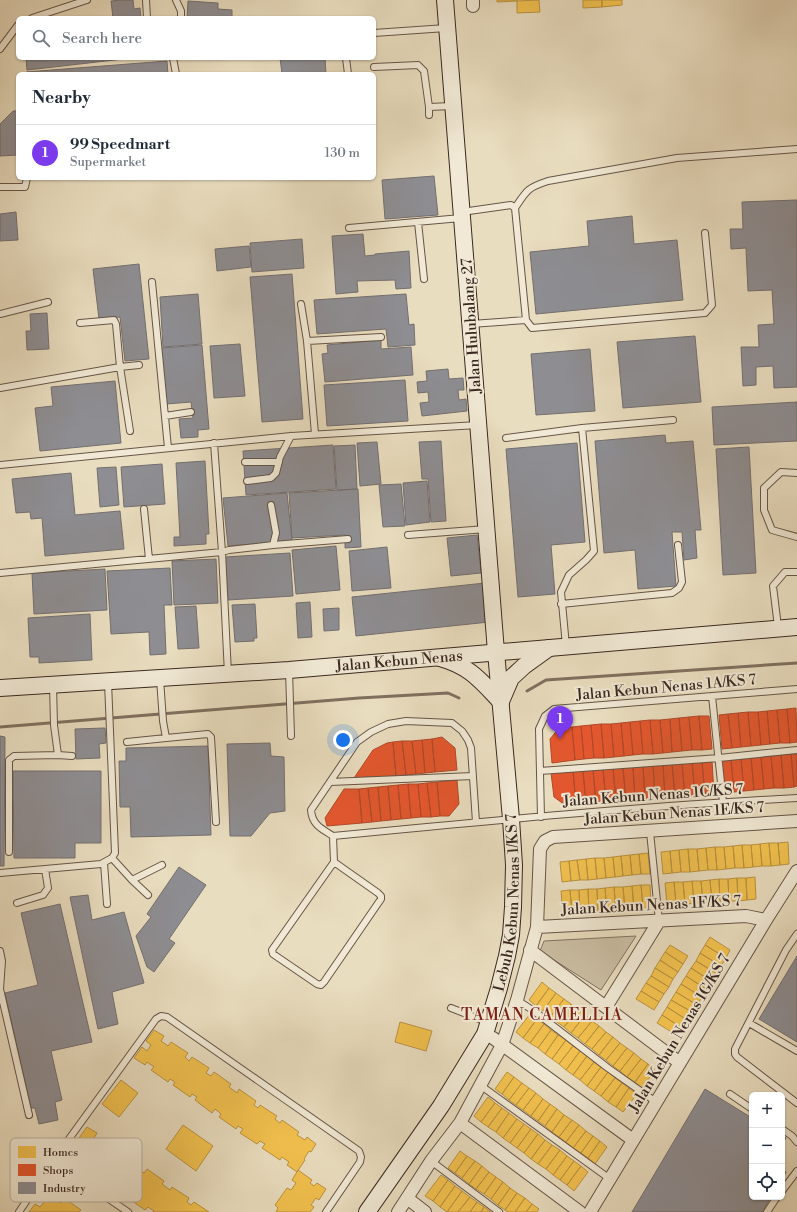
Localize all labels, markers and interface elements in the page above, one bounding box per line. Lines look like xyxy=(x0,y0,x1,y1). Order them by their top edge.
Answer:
search box xyxy=(16,16,376,60)
icon: search xyxy=(30,27,52,49)
text: Search here xyxy=(62,29,142,48)
text: Nearby xyxy=(32,87,91,109)
text: 99 Speedmart xyxy=(70,135,170,154)
text: 1 xyxy=(42,145,48,161)
text: 130 m xyxy=(325,145,360,161)
text: Supermarket xyxy=(70,154,146,170)
street label: Jalan Hulubalang 27 xyxy=(457,257,486,395)
street label: Jalan Kebun Nenas xyxy=(334,646,463,676)
street label: Jalan Kebun Nenas 1A/KS 7 xyxy=(574,670,757,705)
pin: 1 xyxy=(547,706,573,739)
your location xyxy=(333,730,353,750)
street label: Jalan Kebun Nenas 1C/KS 7 xyxy=(561,780,744,811)
street label: Jalan Kebun Nenas 1E/KS 7 xyxy=(582,798,765,829)
street label: Lebuh Kebun Nenas 1/KS 7 xyxy=(489,812,524,994)
street label: Jalan Kebun Nenas 1F/KS 7 xyxy=(559,891,742,920)
street label: Jalan Kebun Nenas 1G/KS 7 xyxy=(624,950,735,1117)
district label: TAMAN CAMELLIA xyxy=(461,1005,623,1025)
map controls xyxy=(749,1092,785,1200)
button: + xyxy=(749,1092,785,1128)
button: − xyxy=(749,1128,785,1164)
legend xyxy=(10,1138,142,1202)
text: Homes xyxy=(43,1146,78,1160)
text: Shops xyxy=(43,1164,73,1178)
button: locate xyxy=(749,1164,785,1200)
text: Industry xyxy=(43,1182,86,1196)

